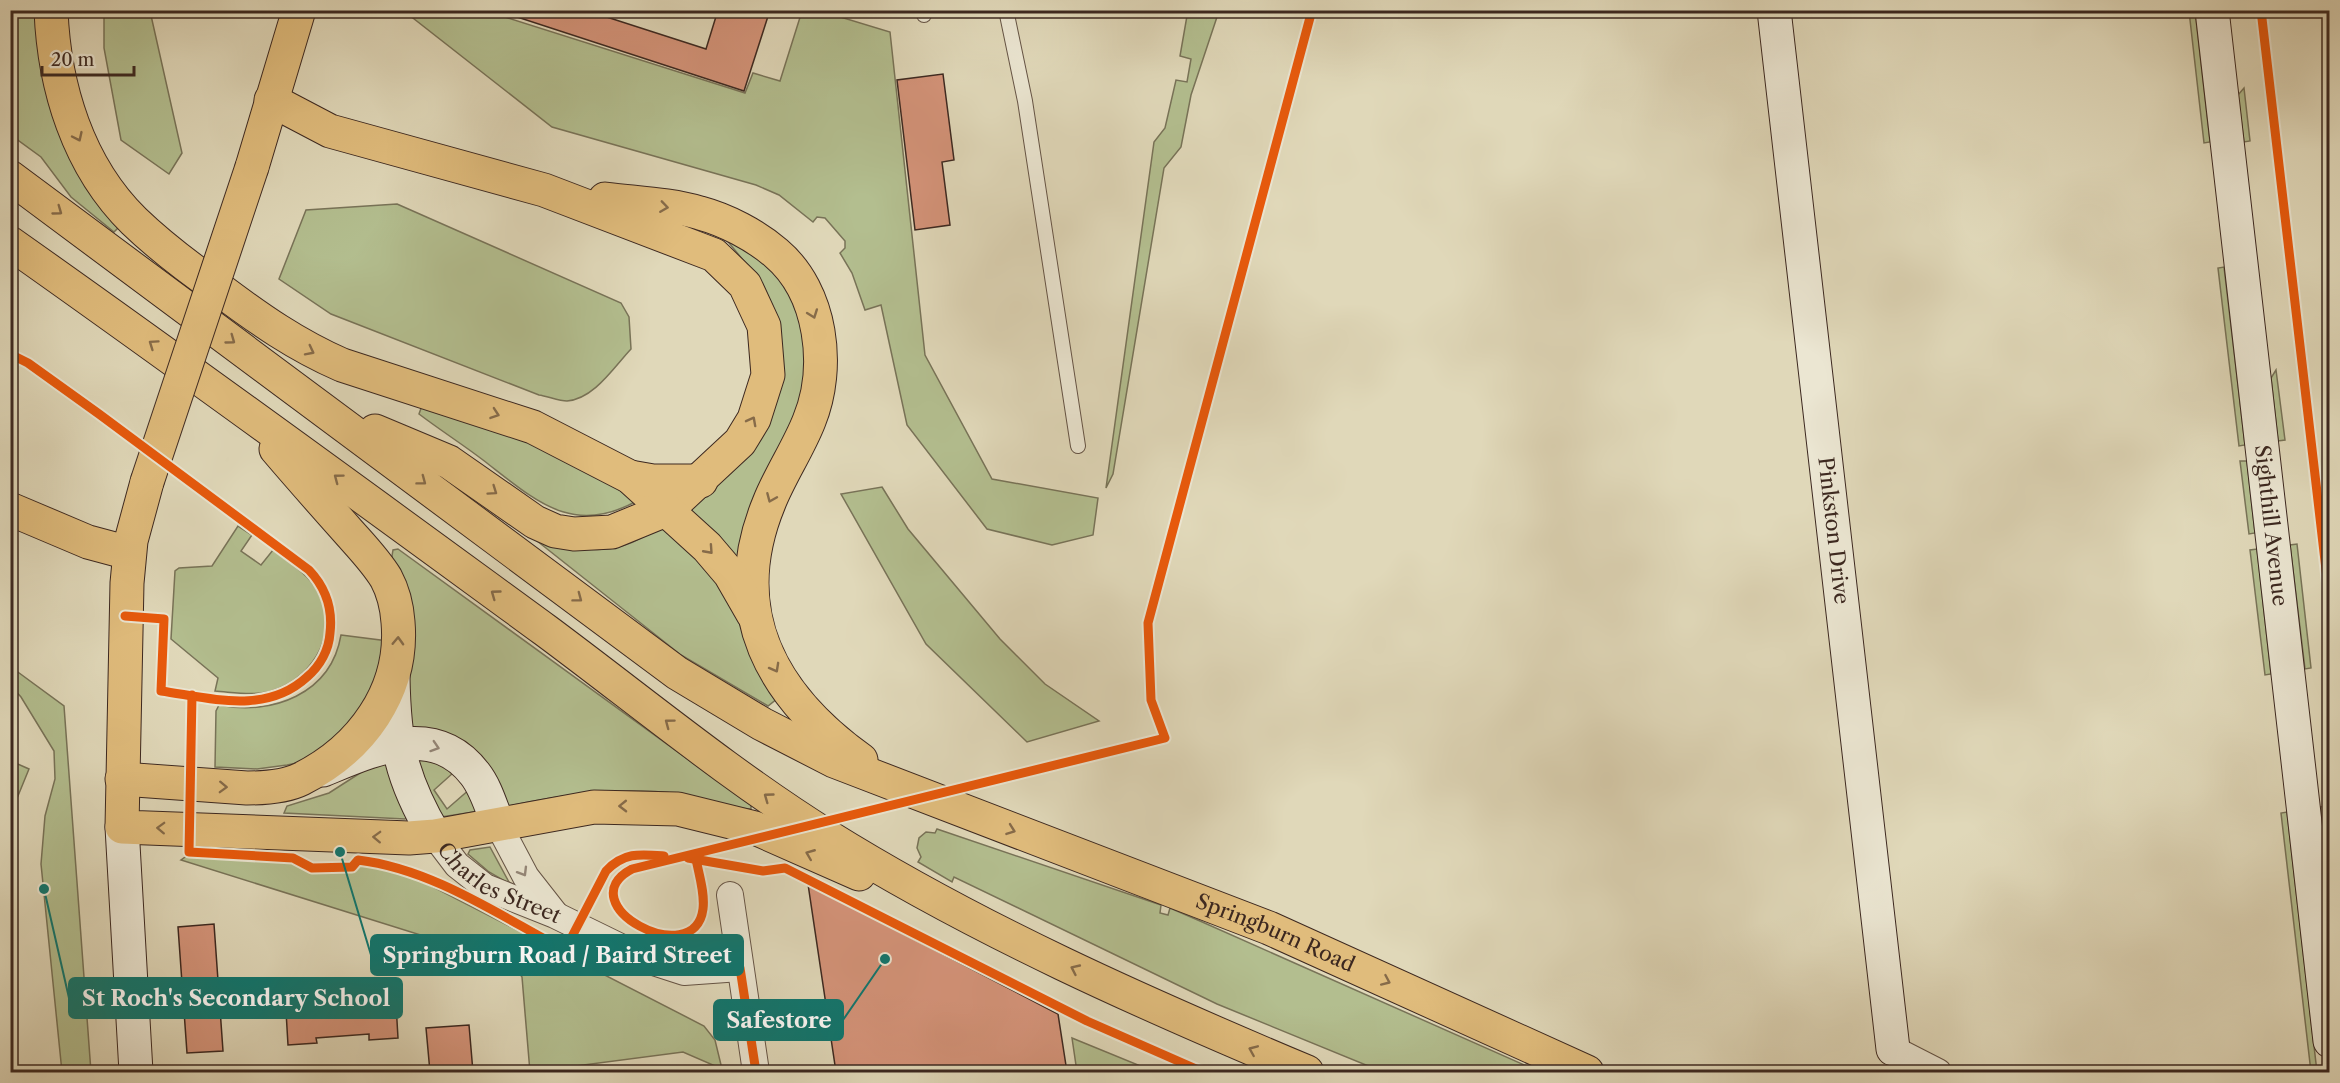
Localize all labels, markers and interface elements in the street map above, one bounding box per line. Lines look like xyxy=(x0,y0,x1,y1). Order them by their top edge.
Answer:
scale bar xyxy=(42,39,134,77)
text: 20 m xyxy=(51,49,95,71)
one-way arrow xyxy=(70,130,82,141)
one-way arrow xyxy=(660,201,669,213)
one-way arrow xyxy=(51,204,62,215)
one-way arrow xyxy=(806,308,818,319)
one-way arrow xyxy=(225,333,236,344)
one-way arrow xyxy=(148,340,159,351)
one-way arrow xyxy=(304,343,315,355)
one-way arrow xyxy=(489,406,500,419)
one-way arrow xyxy=(745,417,756,427)
street label: Sighthill Avenue xyxy=(2250,444,2293,608)
street label: Pinkston Drive xyxy=(1813,455,1855,606)
one-way arrow xyxy=(415,474,426,485)
one-way arrow xyxy=(334,475,345,486)
one-way arrow xyxy=(486,484,497,495)
one-way arrow xyxy=(766,491,778,502)
one-way arrow xyxy=(702,543,713,554)
one-way arrow xyxy=(491,590,502,601)
one-way arrow xyxy=(571,591,582,602)
one-way arrow xyxy=(392,636,405,645)
one-way arrow xyxy=(768,662,779,672)
one-way arrow xyxy=(664,719,675,730)
one-way arrow xyxy=(429,740,439,753)
one-way arrow xyxy=(218,781,227,794)
one-way arrow xyxy=(764,793,775,804)
one-way arrow xyxy=(618,800,627,813)
one-way arrow xyxy=(157,822,166,835)
one-way arrow xyxy=(1005,823,1016,835)
one-way arrow xyxy=(372,831,381,843)
street label: Charles Street xyxy=(432,837,566,928)
one-way arrow xyxy=(805,849,816,861)
one-way arrow xyxy=(515,866,527,876)
street label: Springburn Road xyxy=(1193,888,1359,977)
callout: Springburn Road / Baird Street xyxy=(371,935,743,975)
text: Springburn Road / Baird Street xyxy=(383,942,732,969)
one-way arrow xyxy=(1071,964,1082,976)
one-way arrow xyxy=(1380,974,1391,986)
callout: St Roch's Secondary School xyxy=(69,978,402,1018)
text: St Roch's Secondary School xyxy=(82,985,390,1012)
callout: Safestore xyxy=(714,1000,843,1040)
text: Safestore xyxy=(726,1007,832,1034)
one-way arrow xyxy=(1248,1045,1259,1057)

